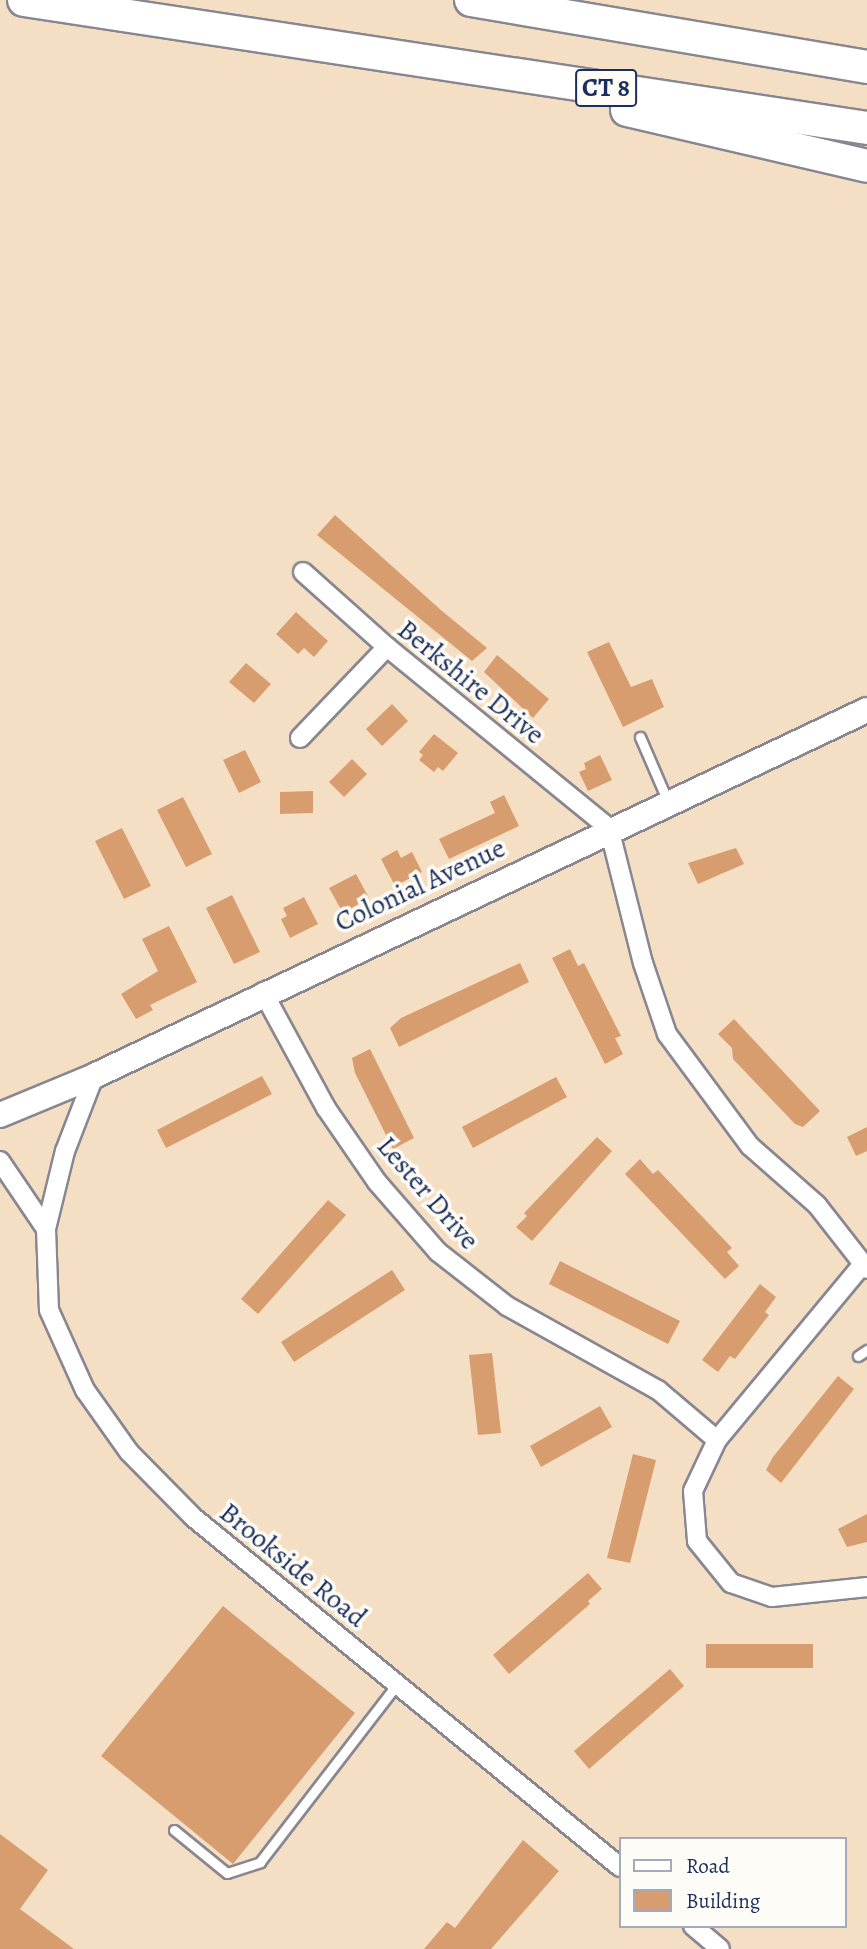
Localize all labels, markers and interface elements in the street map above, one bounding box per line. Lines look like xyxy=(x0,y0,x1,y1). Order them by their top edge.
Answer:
road number: CT 8 xyxy=(574,66,638,110)
street label: Berkshire Drive xyxy=(391,613,551,751)
street label: Colonial Avenue xyxy=(330,831,510,939)
street label: Lester Drive xyxy=(370,1130,486,1256)
street label: Brookside Road xyxy=(213,1496,373,1634)
legend xyxy=(618,1837,846,1928)
text: Road xyxy=(686,1852,730,1880)
text: Building xyxy=(686,1887,760,1915)

